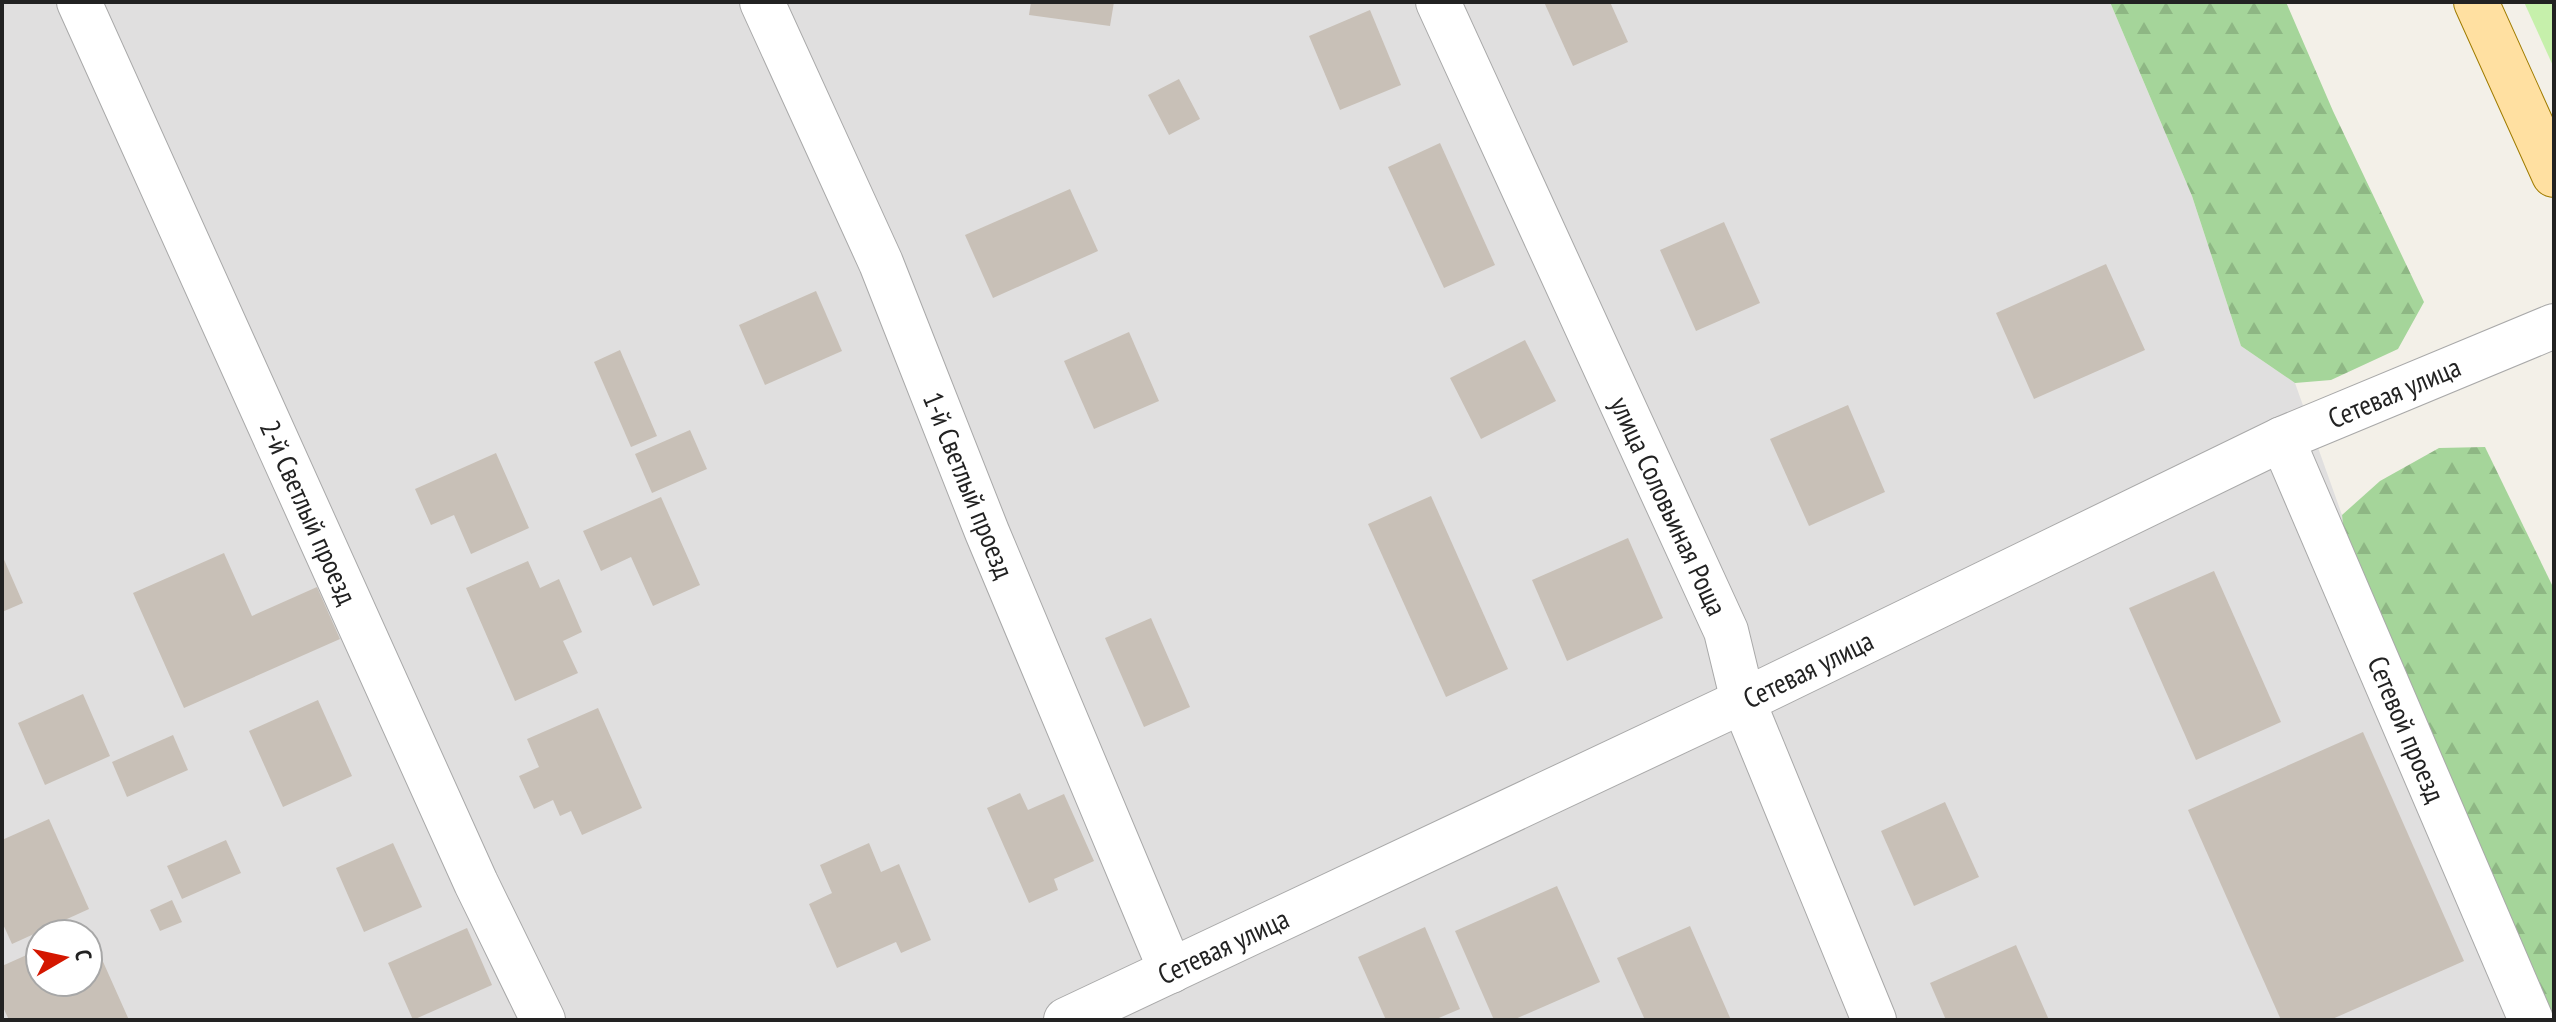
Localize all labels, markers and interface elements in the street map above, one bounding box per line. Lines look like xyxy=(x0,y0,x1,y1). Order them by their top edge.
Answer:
street label: Сетевая улица xyxy=(2322,348,2466,436)
street label: 1-й Светлый проезд xyxy=(915,386,1023,584)
street label: улица Соловьиная Роща xyxy=(1602,391,1736,621)
street label: 2-й Светлый проезд xyxy=(252,414,366,610)
street label: Сетевая улица xyxy=(1737,622,1879,716)
street label: Сетевой проезд xyxy=(2360,650,2454,808)
street label: Сетевая улица xyxy=(1152,900,1294,992)
north arrow xyxy=(24,918,104,998)
text: С xyxy=(69,948,98,962)

